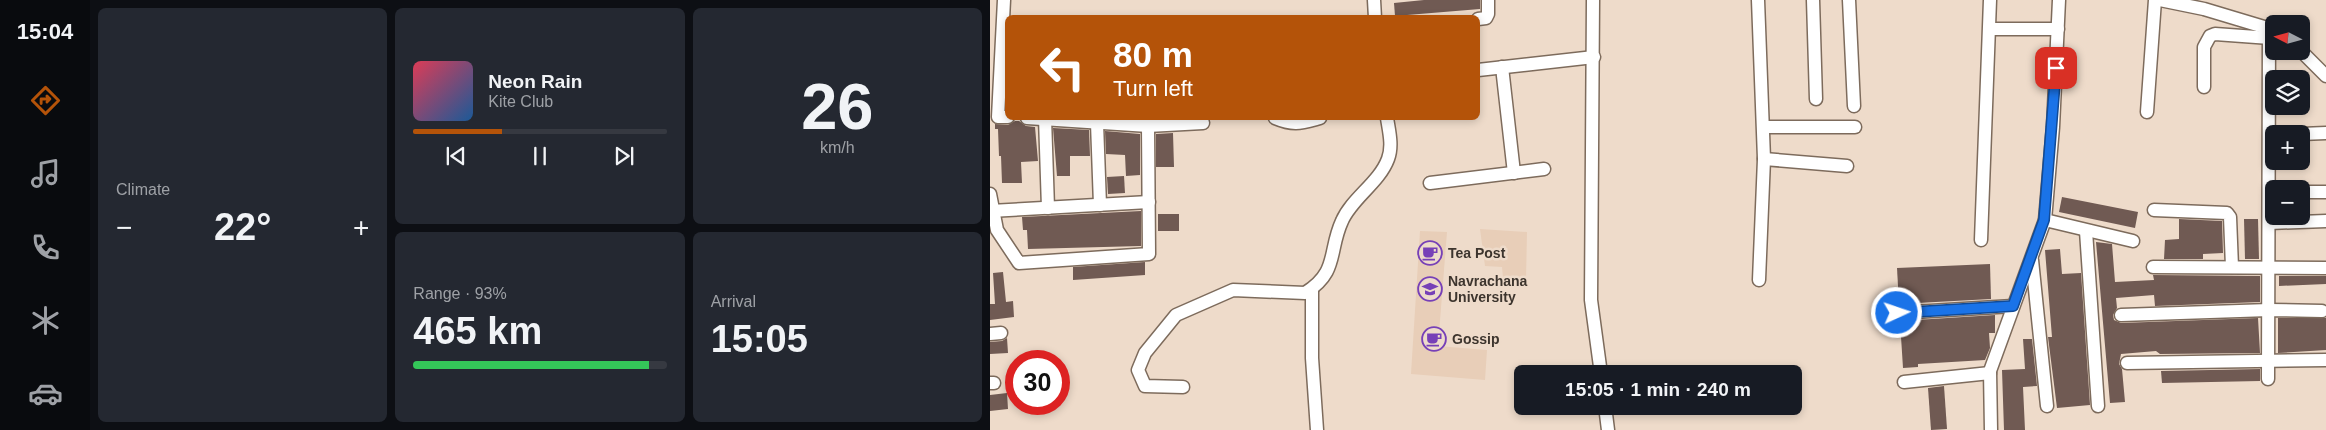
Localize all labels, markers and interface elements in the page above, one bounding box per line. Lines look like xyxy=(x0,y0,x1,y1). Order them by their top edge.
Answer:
north arrow xyxy=(2265,15,2310,60)
map controls xyxy=(2265,15,2310,225)
text: 15:04 xyxy=(17,19,73,44)
icon: left xyxy=(1030,35,1095,100)
text: 80 m xyxy=(1113,35,1193,74)
pin xyxy=(2035,47,2077,89)
icon: arrive xyxy=(2042,54,2070,82)
text: 26 xyxy=(801,70,873,143)
button: layers xyxy=(2265,70,2310,115)
text: Neon Rain xyxy=(488,71,582,92)
text: Turn left xyxy=(1113,76,1193,101)
icon: directions xyxy=(28,83,63,118)
text: Kite Club xyxy=(488,93,553,110)
button: + xyxy=(2265,125,2310,170)
text: km/h xyxy=(820,139,855,156)
icon: previous xyxy=(442,142,470,170)
icon: pause xyxy=(526,142,554,170)
icon: next xyxy=(610,142,638,170)
icon: music xyxy=(28,156,63,191)
button: − xyxy=(2265,180,2310,225)
text: Climate xyxy=(116,181,170,198)
text: 22° xyxy=(214,206,271,248)
text: − xyxy=(116,212,132,243)
text: + xyxy=(353,212,369,243)
icon: phone xyxy=(28,230,63,265)
cafe icon: Tea Post xyxy=(1417,240,1443,266)
place label: Tea Post xyxy=(1448,245,1506,261)
place label: Navrachana University xyxy=(1448,273,1528,305)
school or university icon: Navrachana University xyxy=(1417,276,1443,302)
text: Range · 93% xyxy=(413,285,507,302)
position arrow xyxy=(1870,286,1922,338)
text: Arrival xyxy=(711,293,756,310)
icon: climate xyxy=(28,303,63,338)
text: 465 km xyxy=(413,310,542,352)
text: 15:05 xyxy=(711,318,808,360)
cafe icon: Gossip xyxy=(1421,326,1447,352)
place label: Gossip xyxy=(1452,331,1499,347)
speed limit sign: 30 xyxy=(1005,350,1070,415)
icon: car xyxy=(28,376,63,411)
text: 15:05 · 1 min · 240 m xyxy=(1565,379,1751,400)

